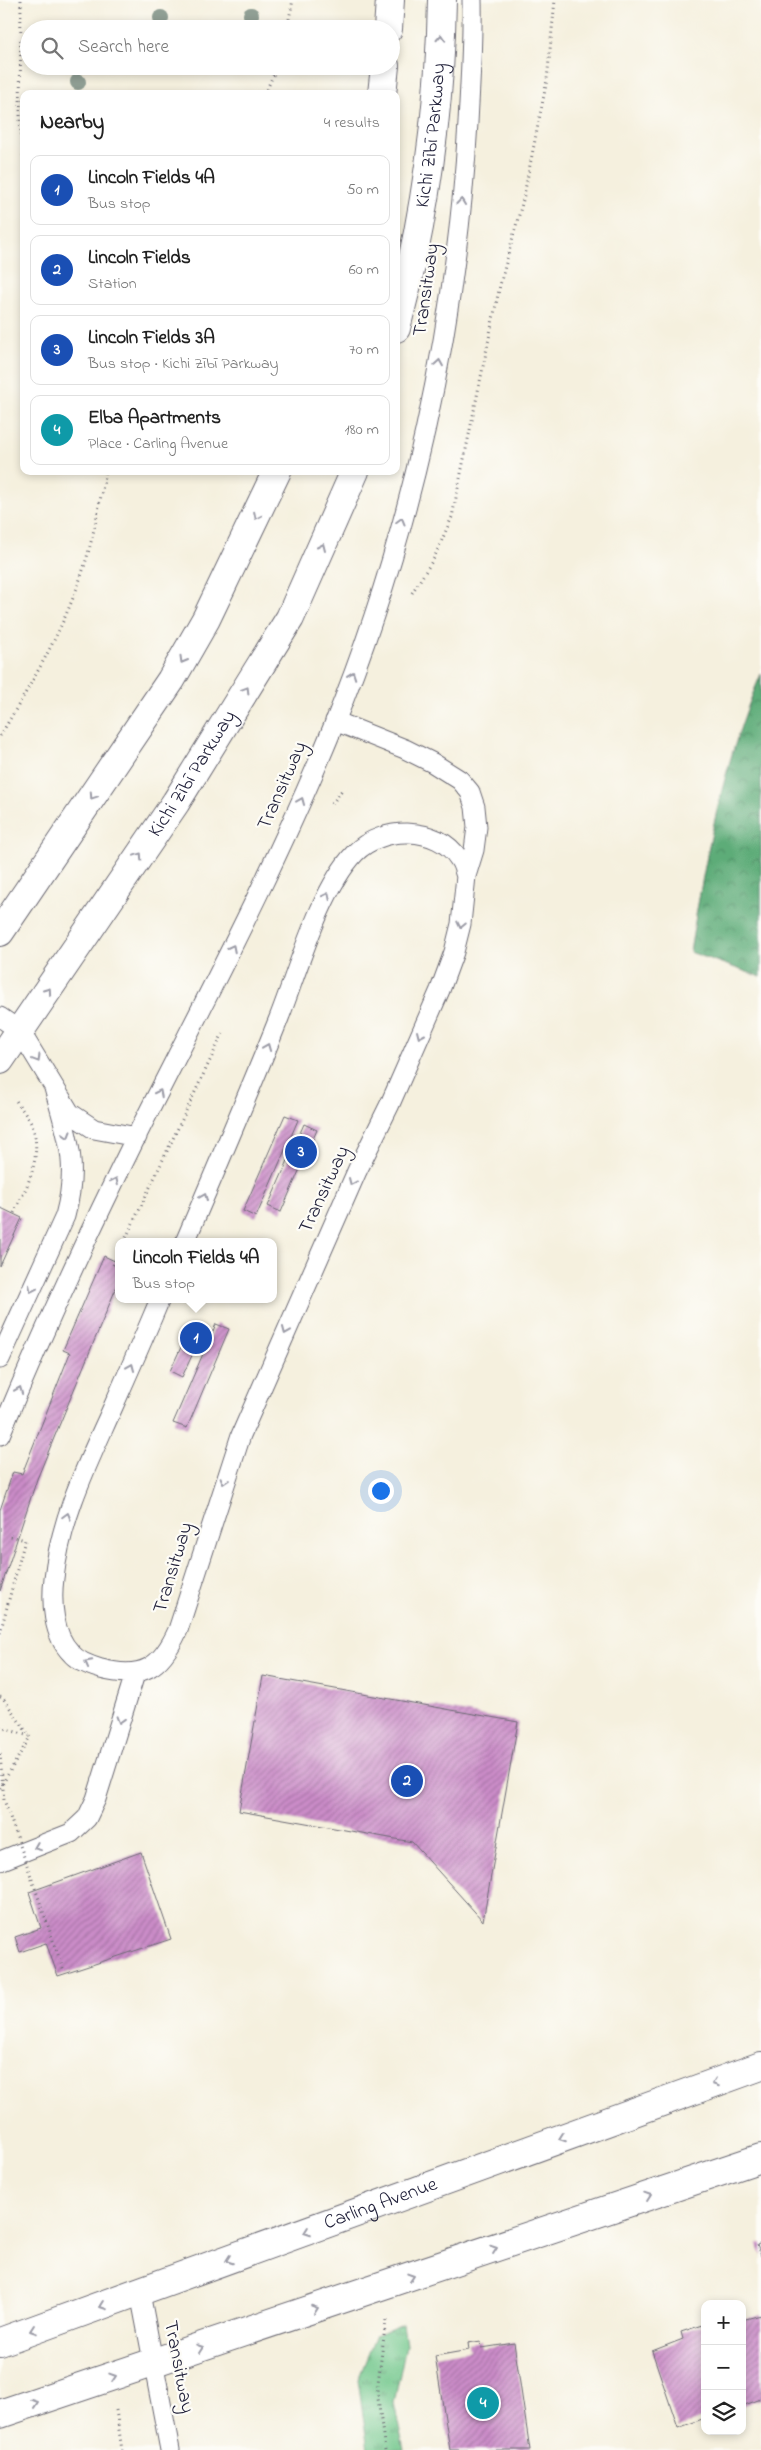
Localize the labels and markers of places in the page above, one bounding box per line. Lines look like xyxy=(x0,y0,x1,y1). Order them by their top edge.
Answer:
pin: 3 xyxy=(285,1133,317,1171)
pin: 1 xyxy=(180,1319,212,1357)
pin: 2 xyxy=(391,1762,423,1800)
pin: 4 xyxy=(467,2384,499,2422)

